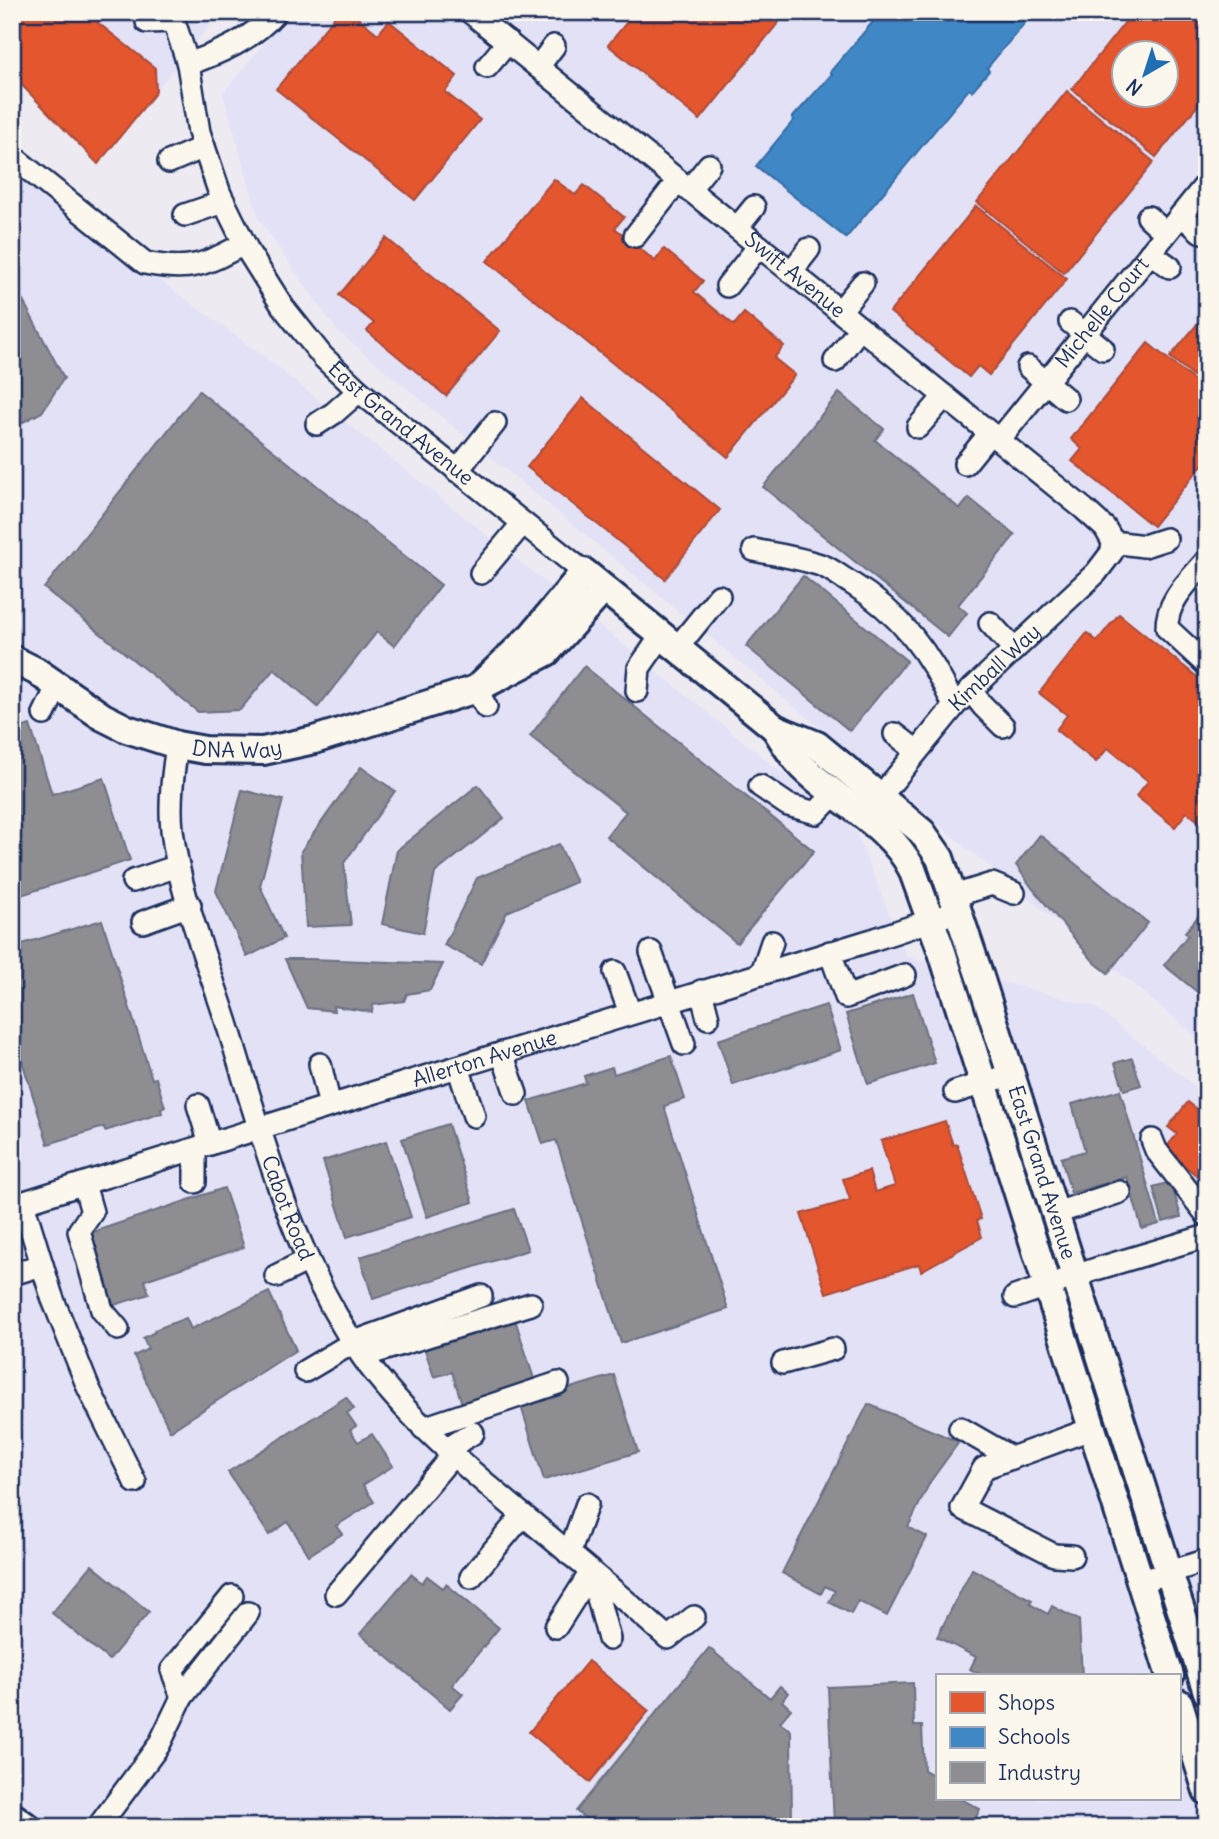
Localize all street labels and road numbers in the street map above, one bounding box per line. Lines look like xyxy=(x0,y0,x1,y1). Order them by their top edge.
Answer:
street label: Swift Avenue xyxy=(739,226,851,323)
street label: Michelle Court xyxy=(1049,251,1155,373)
street label: East Grand Avenue xyxy=(323,355,480,491)
street label: Kimball Way xyxy=(943,618,1046,717)
street label: DNA Way xyxy=(190,733,284,765)
street label: Allerton Avenue xyxy=(409,1023,560,1093)
street label: East Grand Avenue xyxy=(1002,1082,1083,1263)
street label: Cabot Road xyxy=(256,1152,321,1264)

